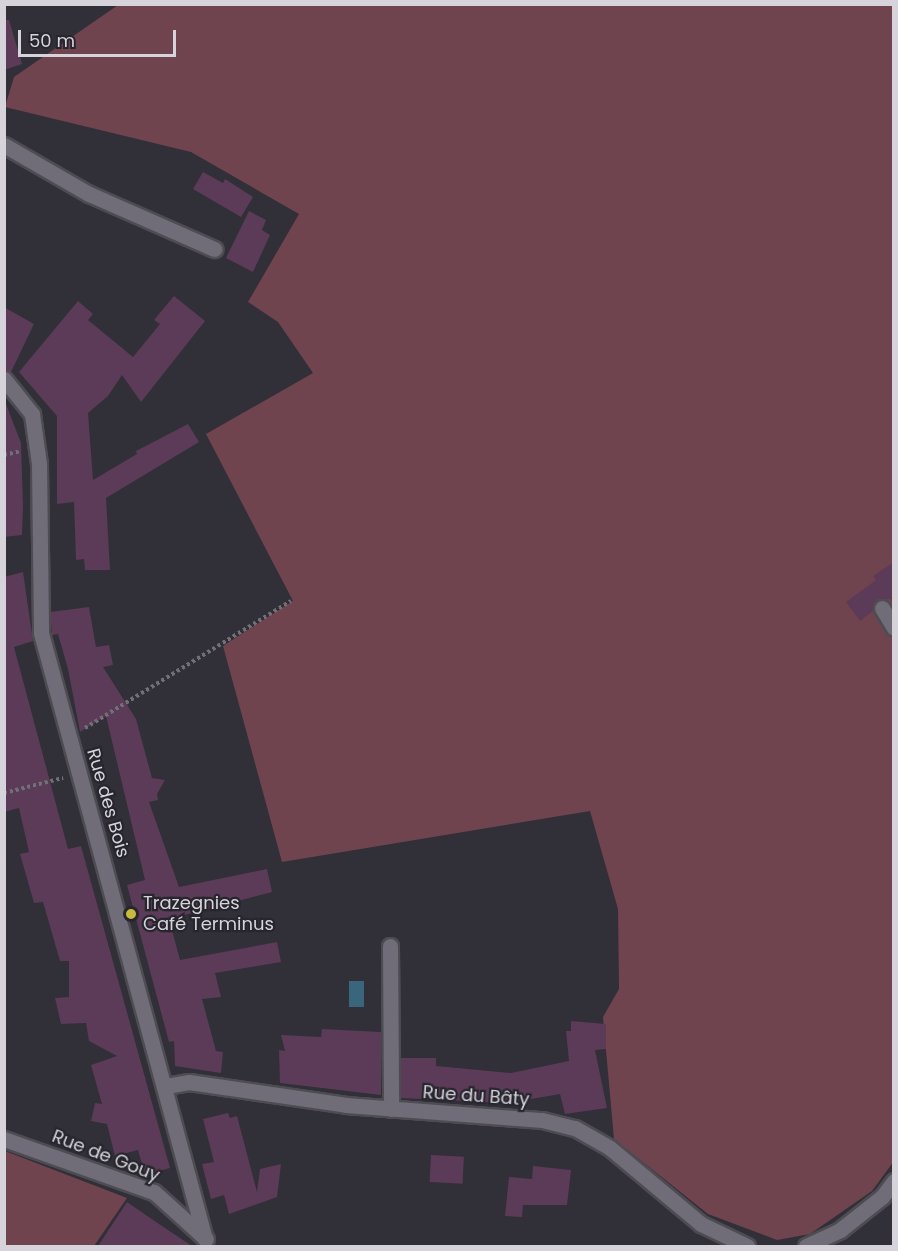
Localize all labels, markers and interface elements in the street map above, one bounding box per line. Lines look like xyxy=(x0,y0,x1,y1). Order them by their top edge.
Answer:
scale bar xyxy=(21,18,178,56)
text: 50 m xyxy=(29,28,75,53)
street label: Rue des Bois xyxy=(82,746,134,860)
place label: Trazegnies Café Terminus xyxy=(143,893,274,936)
marker: Trazegnies Café Terminus xyxy=(124,907,138,921)
street label: Rue du Bâty xyxy=(422,1082,530,1110)
street label: Rue de Gouy xyxy=(49,1126,163,1186)

